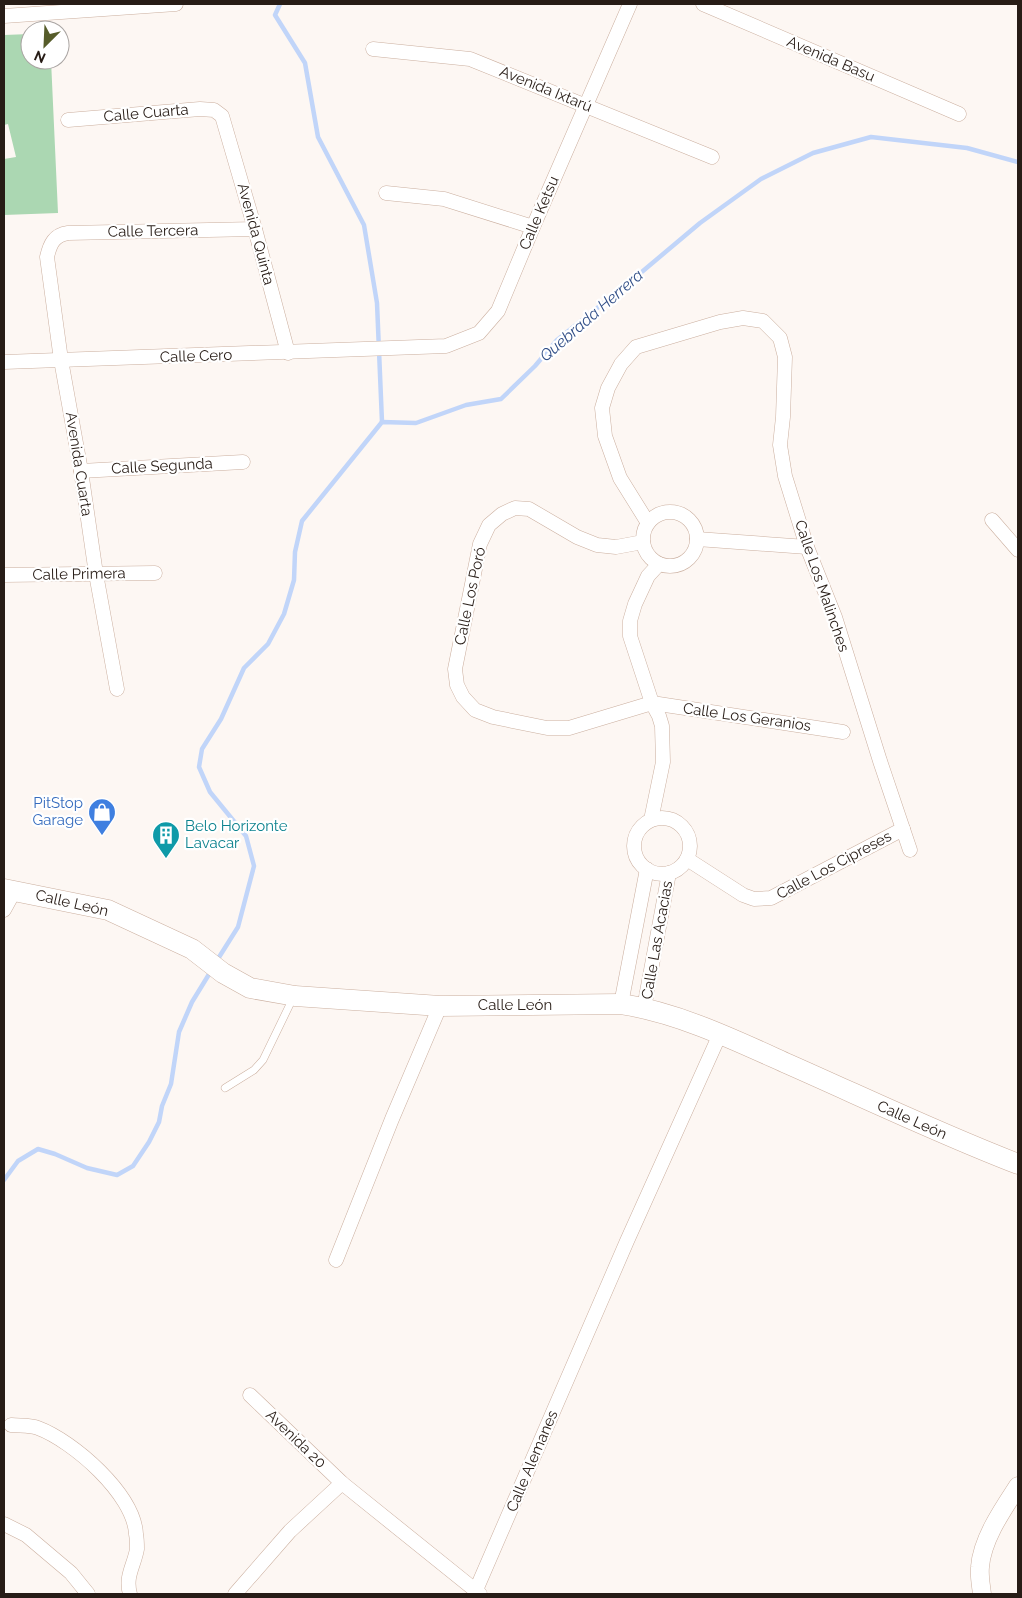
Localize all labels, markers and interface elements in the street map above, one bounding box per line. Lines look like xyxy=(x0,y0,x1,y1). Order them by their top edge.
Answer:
north arrow xyxy=(20,20,70,70)
street label: Avenida Basu xyxy=(784,32,878,86)
text: N xyxy=(32,47,48,66)
street label: Avenida Ixtarú xyxy=(497,62,595,116)
street label: Calle Cuarta xyxy=(103,100,189,126)
street label: Calle Ketsu xyxy=(515,173,563,253)
street label: Avenida Quinta xyxy=(234,181,278,287)
street label: Calle Tercera xyxy=(108,221,198,241)
water label: Quebrada Herrera xyxy=(536,265,647,365)
street label: Calle Cero xyxy=(160,346,233,366)
street label: Avenida Cuarta xyxy=(62,411,96,517)
street label: Calle Segunda xyxy=(111,454,213,478)
street label: Calle Los Malinches xyxy=(791,518,853,654)
street label: Calle Los Poró xyxy=(451,545,489,647)
street label: Calle Primera xyxy=(32,564,126,584)
street label: Calle Los Geranios xyxy=(682,699,812,735)
place label: PitStop Garage xyxy=(33,794,83,829)
shop icon: PitStop Garage xyxy=(87,797,117,836)
place label: Belo Horizonte Lavacar xyxy=(185,817,288,852)
building icon: Belo Horizonte Lavacar xyxy=(151,820,181,859)
street label: Calle Los Cipreses xyxy=(773,827,895,903)
street label: Calle Las Acacias xyxy=(638,879,676,1001)
street label: Calle León xyxy=(34,886,110,920)
street label: Calle León xyxy=(478,996,552,1014)
street label: Calle León xyxy=(874,1097,950,1143)
street label: Avenida 20 xyxy=(262,1406,330,1472)
street label: Calle Alemanes xyxy=(503,1408,561,1514)

